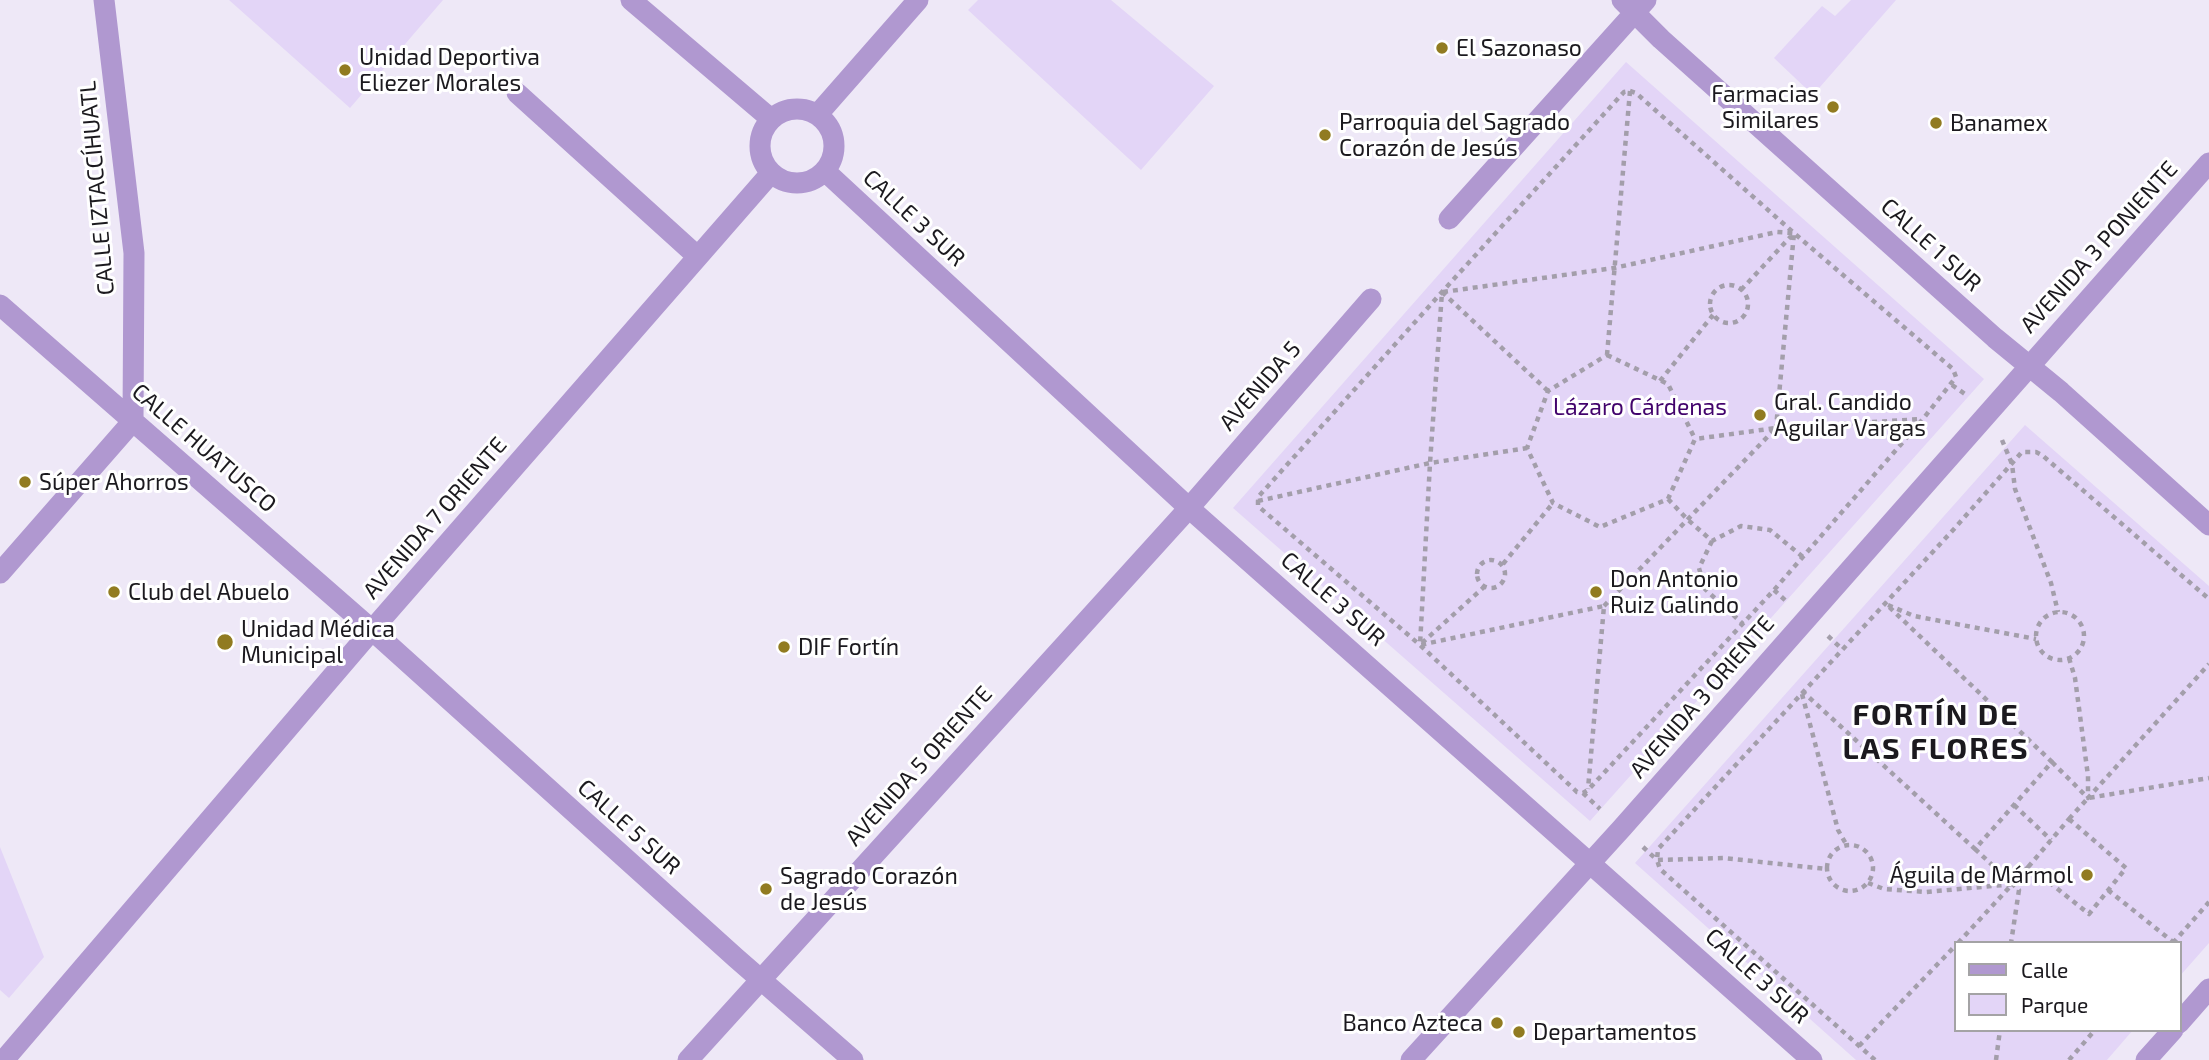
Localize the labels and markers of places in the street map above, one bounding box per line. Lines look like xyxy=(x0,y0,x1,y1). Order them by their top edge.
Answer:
place label: El Sazonaso xyxy=(1456,34,1582,62)
marker: El Sazonaso xyxy=(1434,40,1450,56)
place label: Unidad Deportiva Eliezer Morales xyxy=(359,43,540,97)
marker: Unidad Deportiva Eliezer Morales xyxy=(337,62,353,78)
place label: Farmacias Similares xyxy=(1711,80,1819,134)
marker: Farmacias Similares xyxy=(1825,99,1841,115)
place label: Parroquia del Sagrado Corazón de Jesús xyxy=(1339,108,1570,162)
place label: Banamex xyxy=(1950,109,2048,137)
marker: Banamex xyxy=(1928,115,1944,131)
marker: Parroquia del Sagrado Corazón de Jesús xyxy=(1317,127,1333,143)
place label: Gral. Candido Aguilar Vargas xyxy=(1774,388,1926,442)
marker: Gral. Candido Aguilar Vargas xyxy=(1752,407,1768,423)
place label: Súper Ahorros xyxy=(39,468,189,496)
marker: Súper Ahorros xyxy=(17,474,33,490)
place label: Don Antonio Ruiz Galindo xyxy=(1610,565,1739,619)
place label: Club del Abuelo xyxy=(128,578,290,606)
marker: Club del Abuelo xyxy=(106,584,122,600)
marker: Don Antonio Ruiz Galindo xyxy=(1588,584,1604,600)
place label: Unidad Médica Municipal xyxy=(241,615,395,669)
marker: Unidad Médica Municipal xyxy=(215,632,235,652)
place label: DIF Fortín xyxy=(798,633,899,661)
marker: DIF Fortín xyxy=(776,639,792,655)
place label: Águila de Mármol xyxy=(1890,861,2073,889)
place label: Sagrado Corazón de Jesús xyxy=(780,862,958,916)
marker: Águila de Mármol xyxy=(2079,867,2095,883)
marker: Sagrado Corazón de Jesús xyxy=(758,881,774,897)
place label: Banco Azteca xyxy=(1342,1009,1483,1037)
marker: Banco Azteca xyxy=(1489,1015,1505,1031)
place label: Departamentos xyxy=(1533,1018,1697,1046)
marker: Departamentos xyxy=(1511,1024,1527,1040)

